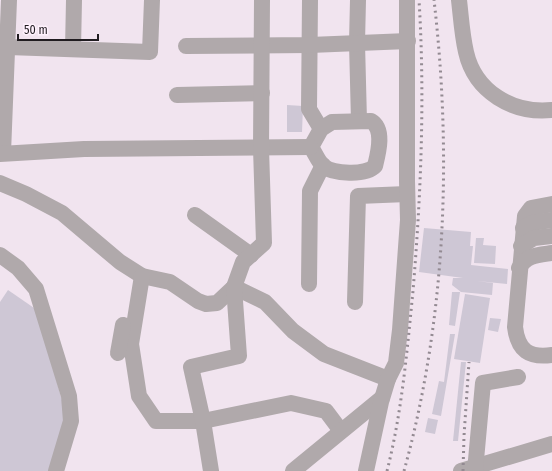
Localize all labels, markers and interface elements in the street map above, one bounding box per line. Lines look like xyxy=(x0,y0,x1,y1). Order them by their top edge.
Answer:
scale bar xyxy=(18,16,98,42)
text: 50 m xyxy=(24,23,48,37)

